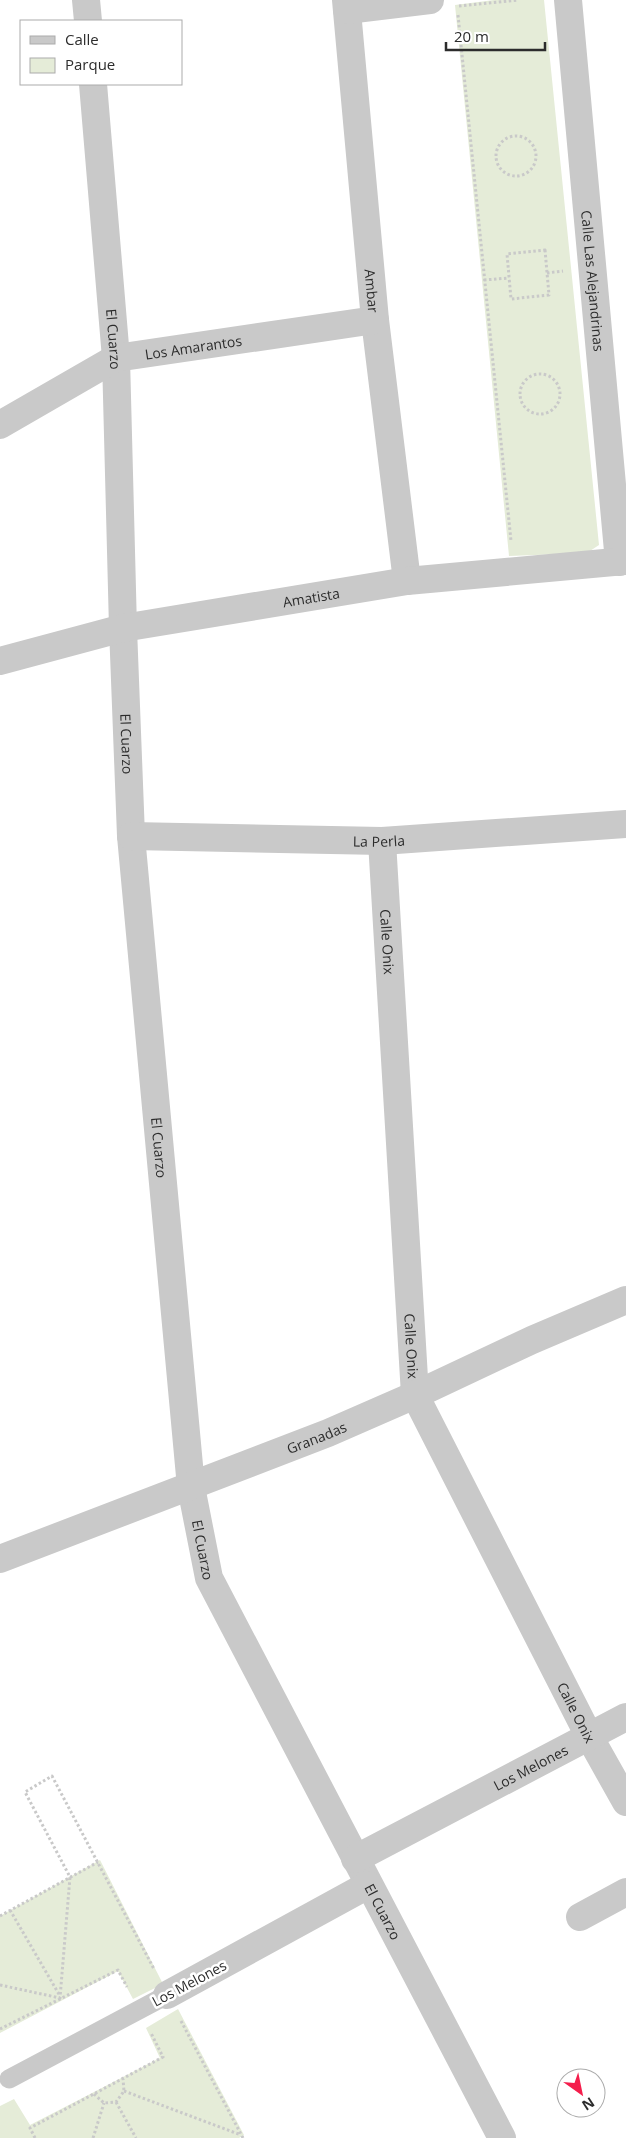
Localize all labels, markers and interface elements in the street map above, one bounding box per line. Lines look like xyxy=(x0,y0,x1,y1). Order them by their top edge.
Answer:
legend xyxy=(20,20,182,85)
scale bar xyxy=(446,20,545,52)
text: 20 m xyxy=(454,26,489,46)
text: Calle xyxy=(65,29,99,49)
text: Parque xyxy=(65,54,115,74)
street label: Calle Las Alejandrinas xyxy=(578,209,609,353)
street label: Ambar xyxy=(361,268,384,314)
street label: El Cuarzo xyxy=(102,308,126,370)
street label: Los Amarantos xyxy=(143,330,243,363)
street label: Amatista xyxy=(281,583,341,611)
street label: El Cuarzo xyxy=(117,713,138,775)
street label: La Perla xyxy=(353,830,406,851)
street label: Calle Onix xyxy=(377,909,399,976)
street label: El Cuarzo xyxy=(147,1116,172,1179)
street label: Calle Onix xyxy=(401,1313,424,1380)
street label: Granadas xyxy=(284,1416,350,1458)
street label: El Cuarzo xyxy=(188,1518,219,1582)
street label: Calle Onix xyxy=(553,1679,601,1746)
street label: Los Melones xyxy=(490,1740,571,1794)
street label: El Cuarzo xyxy=(361,1880,406,1943)
street label: Los Melones xyxy=(149,1955,230,2011)
north arrow xyxy=(556,2068,606,2118)
text: N xyxy=(578,2093,598,2115)

